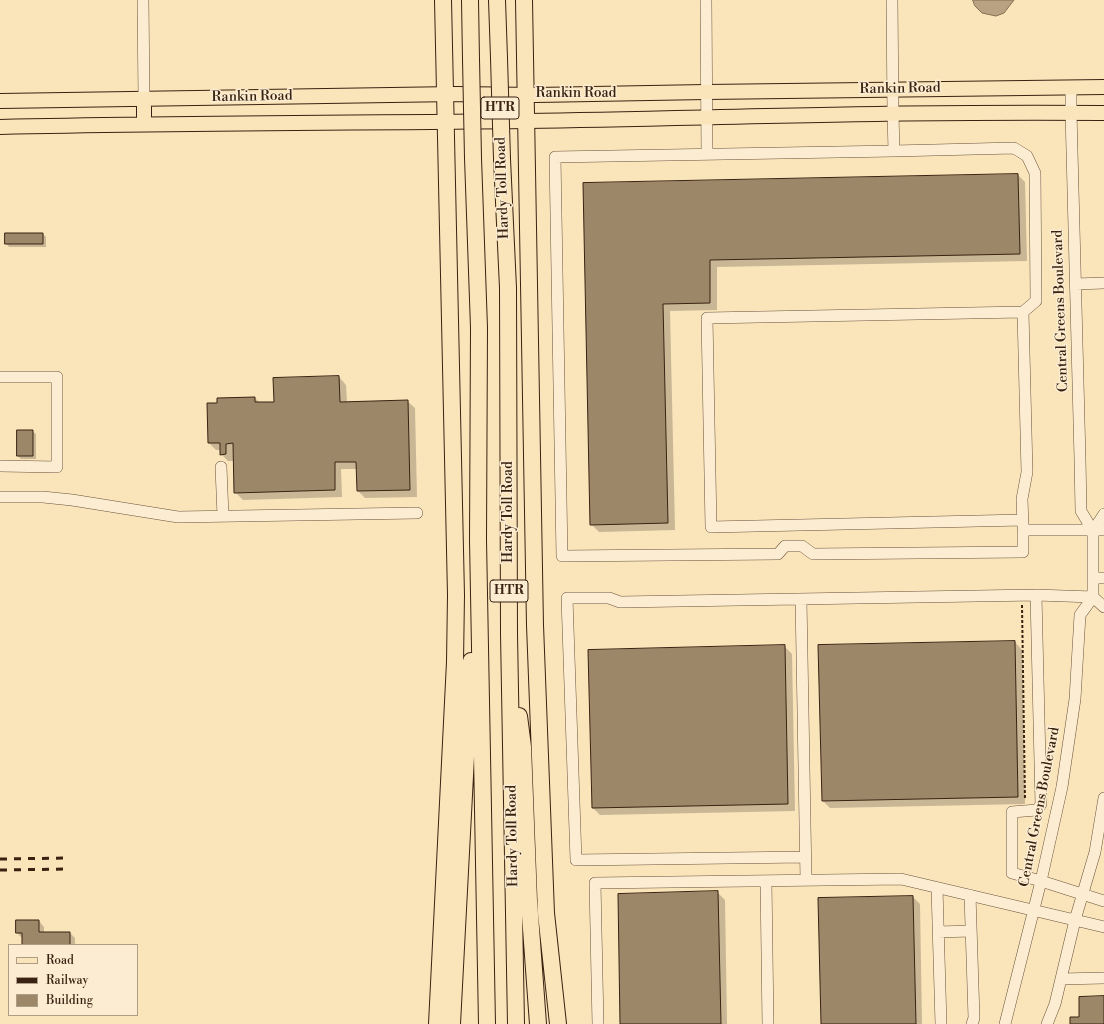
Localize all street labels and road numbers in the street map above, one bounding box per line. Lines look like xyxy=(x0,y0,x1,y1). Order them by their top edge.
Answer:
street label: Rankin Road xyxy=(859,80,941,98)
street label: Rankin Road xyxy=(535,86,617,102)
street label: Rankin Road xyxy=(211,88,293,106)
road number: HTR xyxy=(481,97,519,119)
street label: Hardy Toll Road xyxy=(493,137,513,239)
street label: Central Greens Boulevard xyxy=(1050,229,1072,393)
street label: Hardy Toll Road xyxy=(501,461,517,563)
road number: HTR xyxy=(490,580,528,602)
street label: Central Greens Boulevard xyxy=(1016,726,1064,888)
street label: Hardy Toll Road xyxy=(504,785,522,887)

